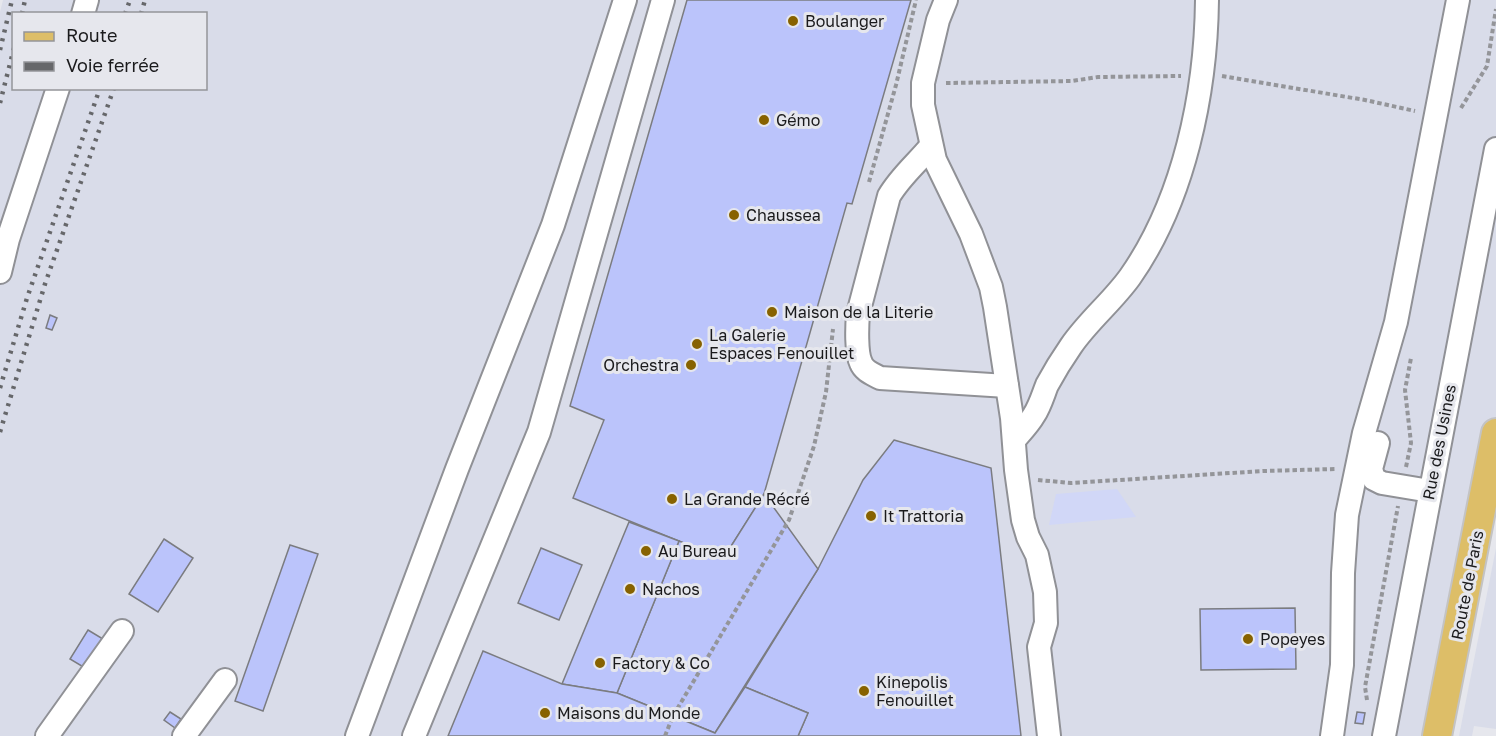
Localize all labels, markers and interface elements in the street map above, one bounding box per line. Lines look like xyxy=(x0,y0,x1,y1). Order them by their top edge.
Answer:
place label: Boulanger xyxy=(805,11,884,31)
legend xyxy=(12,12,207,90)
marker: Boulanger xyxy=(786,14,800,28)
text: Route xyxy=(66,24,117,46)
text: Voie ferrée xyxy=(66,54,159,76)
place label: Gémo xyxy=(776,110,820,130)
marker: Gémo xyxy=(757,113,771,127)
place label: Chaussea xyxy=(746,205,821,225)
marker: Chaussea xyxy=(727,208,741,222)
place label: Maison de la Literie xyxy=(784,302,933,322)
marker: Maison de la Literie xyxy=(765,305,779,319)
place label: La Galerie Espaces Fenouillet xyxy=(709,325,854,363)
marker: La Galerie Espaces Fenouillet xyxy=(690,337,704,351)
place label: Orchestra xyxy=(603,355,679,375)
marker: Orchestra xyxy=(684,358,698,372)
street label: Rue des Usines xyxy=(1418,383,1460,501)
place label: La Grande Récré xyxy=(684,489,810,509)
marker: La Grande Récré xyxy=(665,492,679,506)
place label: It Trattoria xyxy=(883,506,964,526)
marker: It Trattoria xyxy=(864,509,878,523)
street label: Route de Paris xyxy=(1447,529,1487,641)
place label: Au Bureau xyxy=(658,541,737,561)
marker: Au Bureau xyxy=(639,544,653,558)
place label: Nachos xyxy=(642,579,700,599)
marker: Nachos xyxy=(623,582,637,596)
place label: Popeyes xyxy=(1260,629,1325,649)
marker: Popeyes xyxy=(1241,632,1255,646)
place label: Factory & Co xyxy=(612,653,710,673)
marker: Factory & Co xyxy=(593,656,607,670)
place label: Kinepolis Fenouillet xyxy=(876,672,954,710)
marker: Kinepolis Fenouillet xyxy=(857,684,871,698)
place label: Maisons du Monde xyxy=(557,703,700,723)
marker: Maisons du Monde xyxy=(538,706,552,720)

